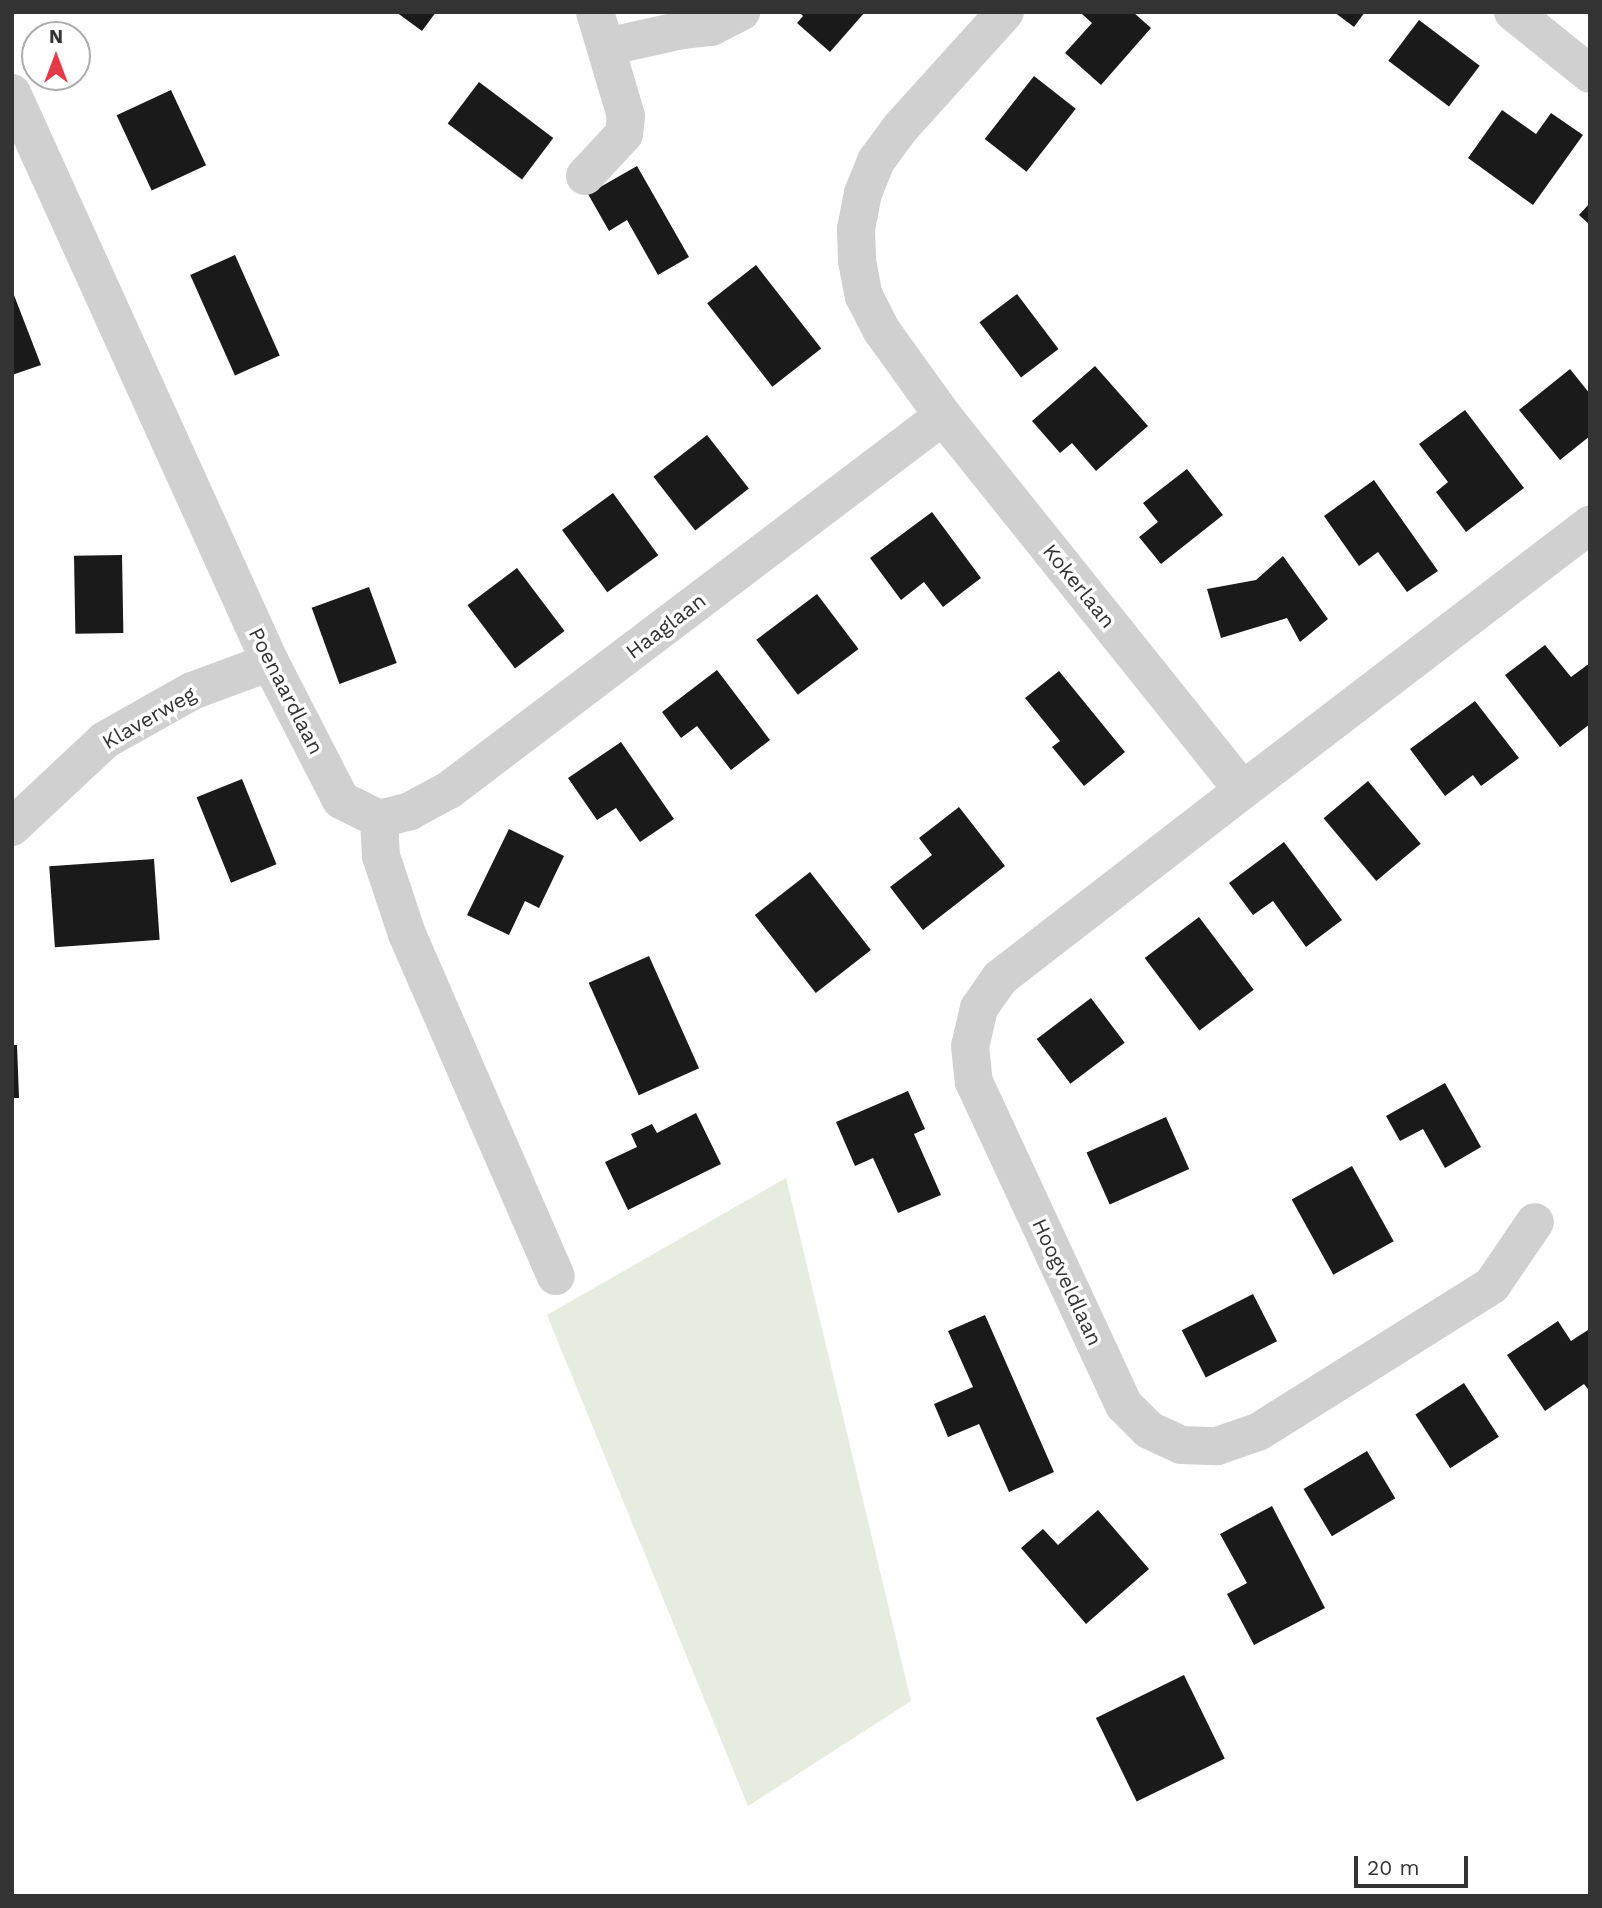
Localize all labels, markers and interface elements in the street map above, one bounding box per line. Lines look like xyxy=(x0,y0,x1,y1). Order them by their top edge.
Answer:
north arrow xyxy=(21,21,91,91)
text: N xyxy=(49,25,63,48)
street label: Kokerlaan xyxy=(1037,539,1121,633)
street label: Haaglaan xyxy=(621,588,711,664)
street label: Poenaardlaan xyxy=(243,623,329,759)
street label: Klaverweg xyxy=(98,681,200,755)
street label: Hoogveldlaan xyxy=(1027,1214,1107,1350)
scale bar xyxy=(1357,1842,1471,1886)
text: 20 m xyxy=(1367,1855,1419,1880)

